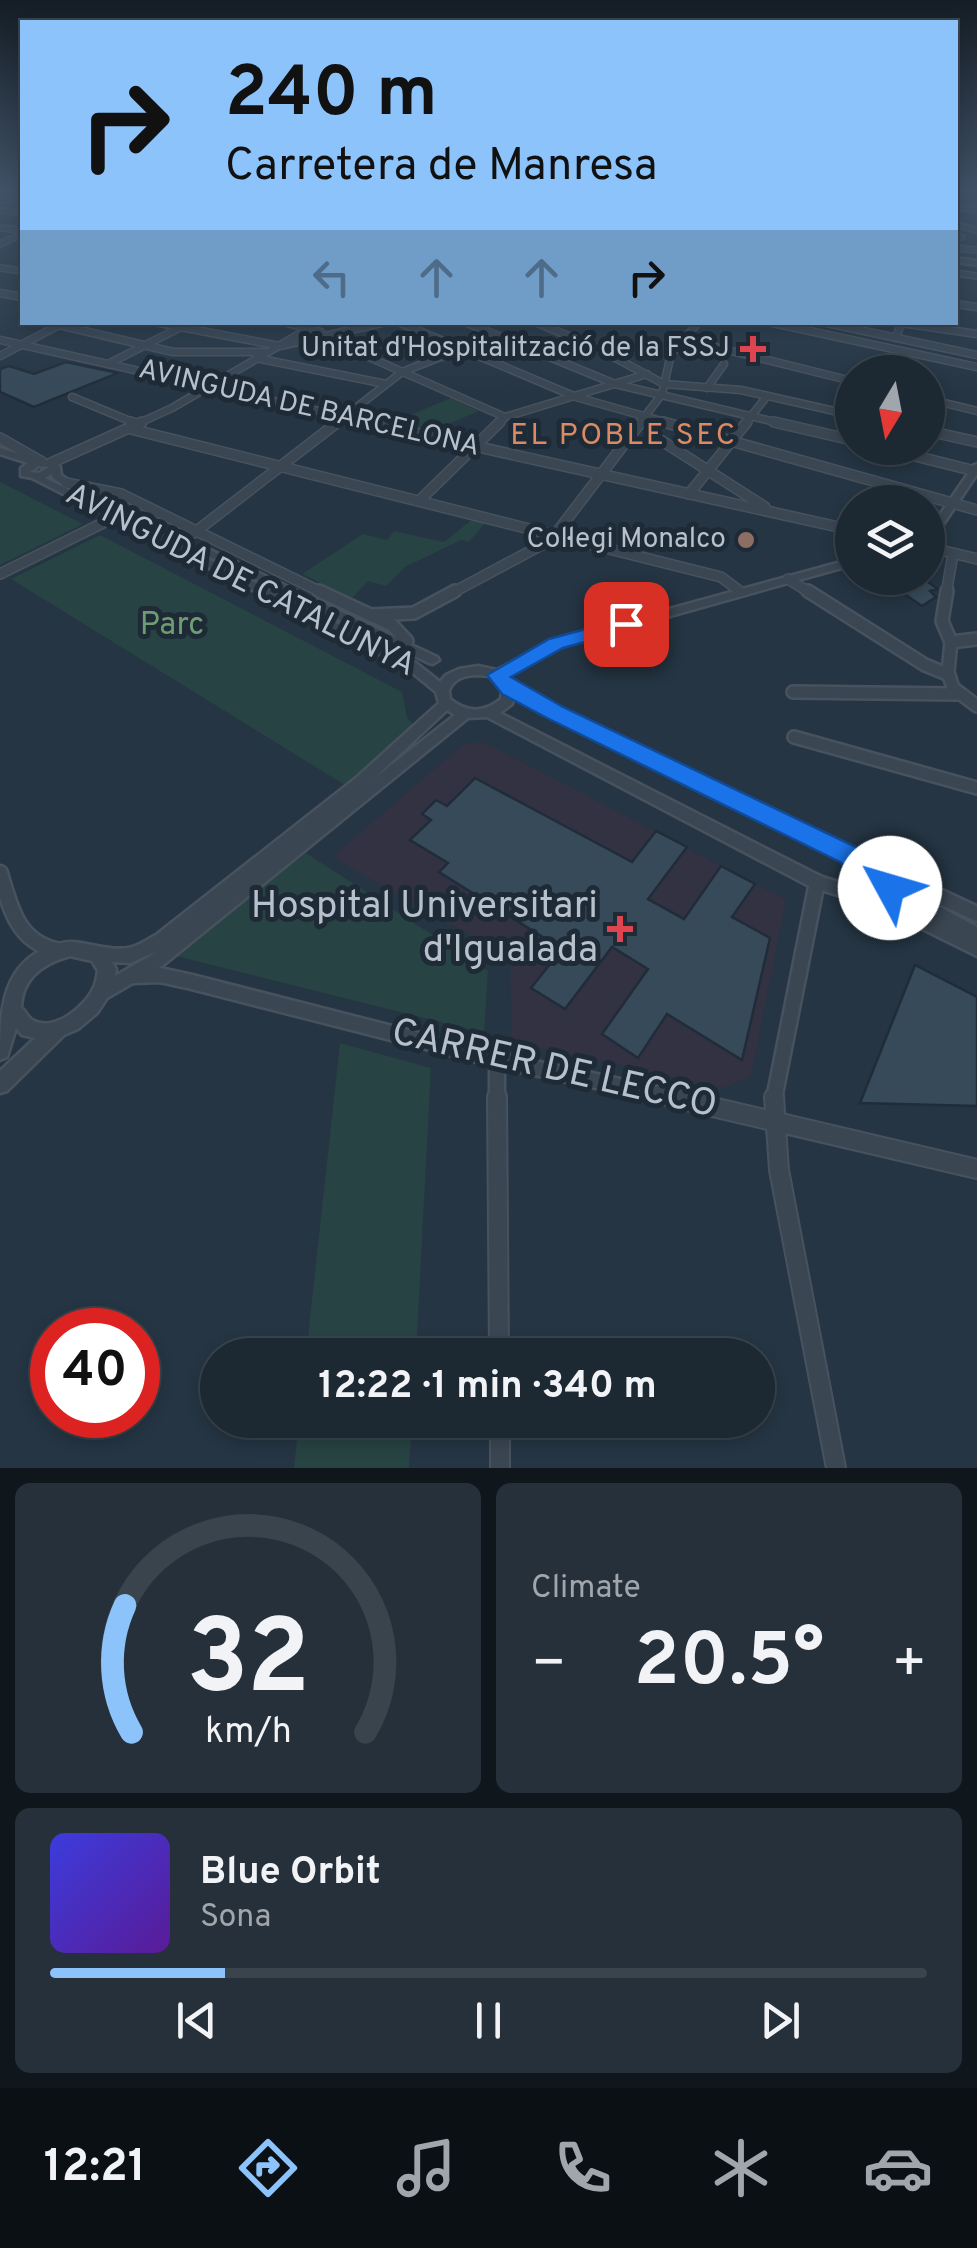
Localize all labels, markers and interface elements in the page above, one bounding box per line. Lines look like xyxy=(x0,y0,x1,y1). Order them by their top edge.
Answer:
text: 240 m xyxy=(225,52,438,141)
icon: right xyxy=(60,60,190,190)
text: Carretera de Manresa xyxy=(225,139,657,196)
icon: left xyxy=(304,250,359,305)
icon: ahead xyxy=(409,250,464,305)
icon: ahead xyxy=(514,250,569,305)
icon: right xyxy=(619,250,674,305)
place label: Unitat d'Hospitalització de la FSSJ xyxy=(301,331,730,367)
marker: Unitat d'Hospitalització de la FSSJ xyxy=(740,336,766,362)
street label: AVINGUDA DE BARCELONA xyxy=(135,352,483,466)
north arrow xyxy=(835,355,945,465)
map controls xyxy=(835,355,945,595)
district label: EL POBLE SEC xyxy=(510,418,738,455)
street label: AVINGUDA DE CATALUNYA xyxy=(58,475,422,687)
button: layers xyxy=(835,485,945,595)
place label: Col·legi Monalco xyxy=(527,522,726,558)
marker: Col·legi Monalco xyxy=(735,529,757,551)
pin xyxy=(584,582,669,667)
icon: arrive xyxy=(599,597,654,652)
park label: Parc xyxy=(140,606,204,646)
position arrow xyxy=(838,836,942,940)
place label: Hospital Universitari d'Igualada xyxy=(251,883,598,976)
marker: Hospital Universitari d'Igualada xyxy=(607,916,633,942)
street label: CARRER DE LECCO xyxy=(387,1009,721,1131)
speed limit sign: 40 xyxy=(30,1308,160,1438)
text: 12:22 · 1 min · 340 m xyxy=(318,1363,657,1412)
text: Climate xyxy=(531,1569,641,1609)
text: 32 xyxy=(186,1598,310,1730)
text: 20.5° xyxy=(634,1617,824,1712)
text: − xyxy=(531,1631,566,1701)
text: + xyxy=(892,1631,927,1701)
text: km/h xyxy=(205,1710,291,1756)
text: Blue Orbit xyxy=(200,1849,381,1898)
text: Sona xyxy=(200,1898,271,1938)
icon: previous xyxy=(169,1993,224,2048)
icon: pause xyxy=(461,1993,516,2048)
icon: next xyxy=(753,1993,808,2048)
icon: directions xyxy=(233,2133,303,2203)
icon: music xyxy=(391,2133,461,2203)
icon: phone xyxy=(548,2133,618,2203)
icon: climate xyxy=(706,2133,776,2203)
icon: car xyxy=(863,2133,933,2203)
text: 12:21 xyxy=(44,2140,146,2197)

